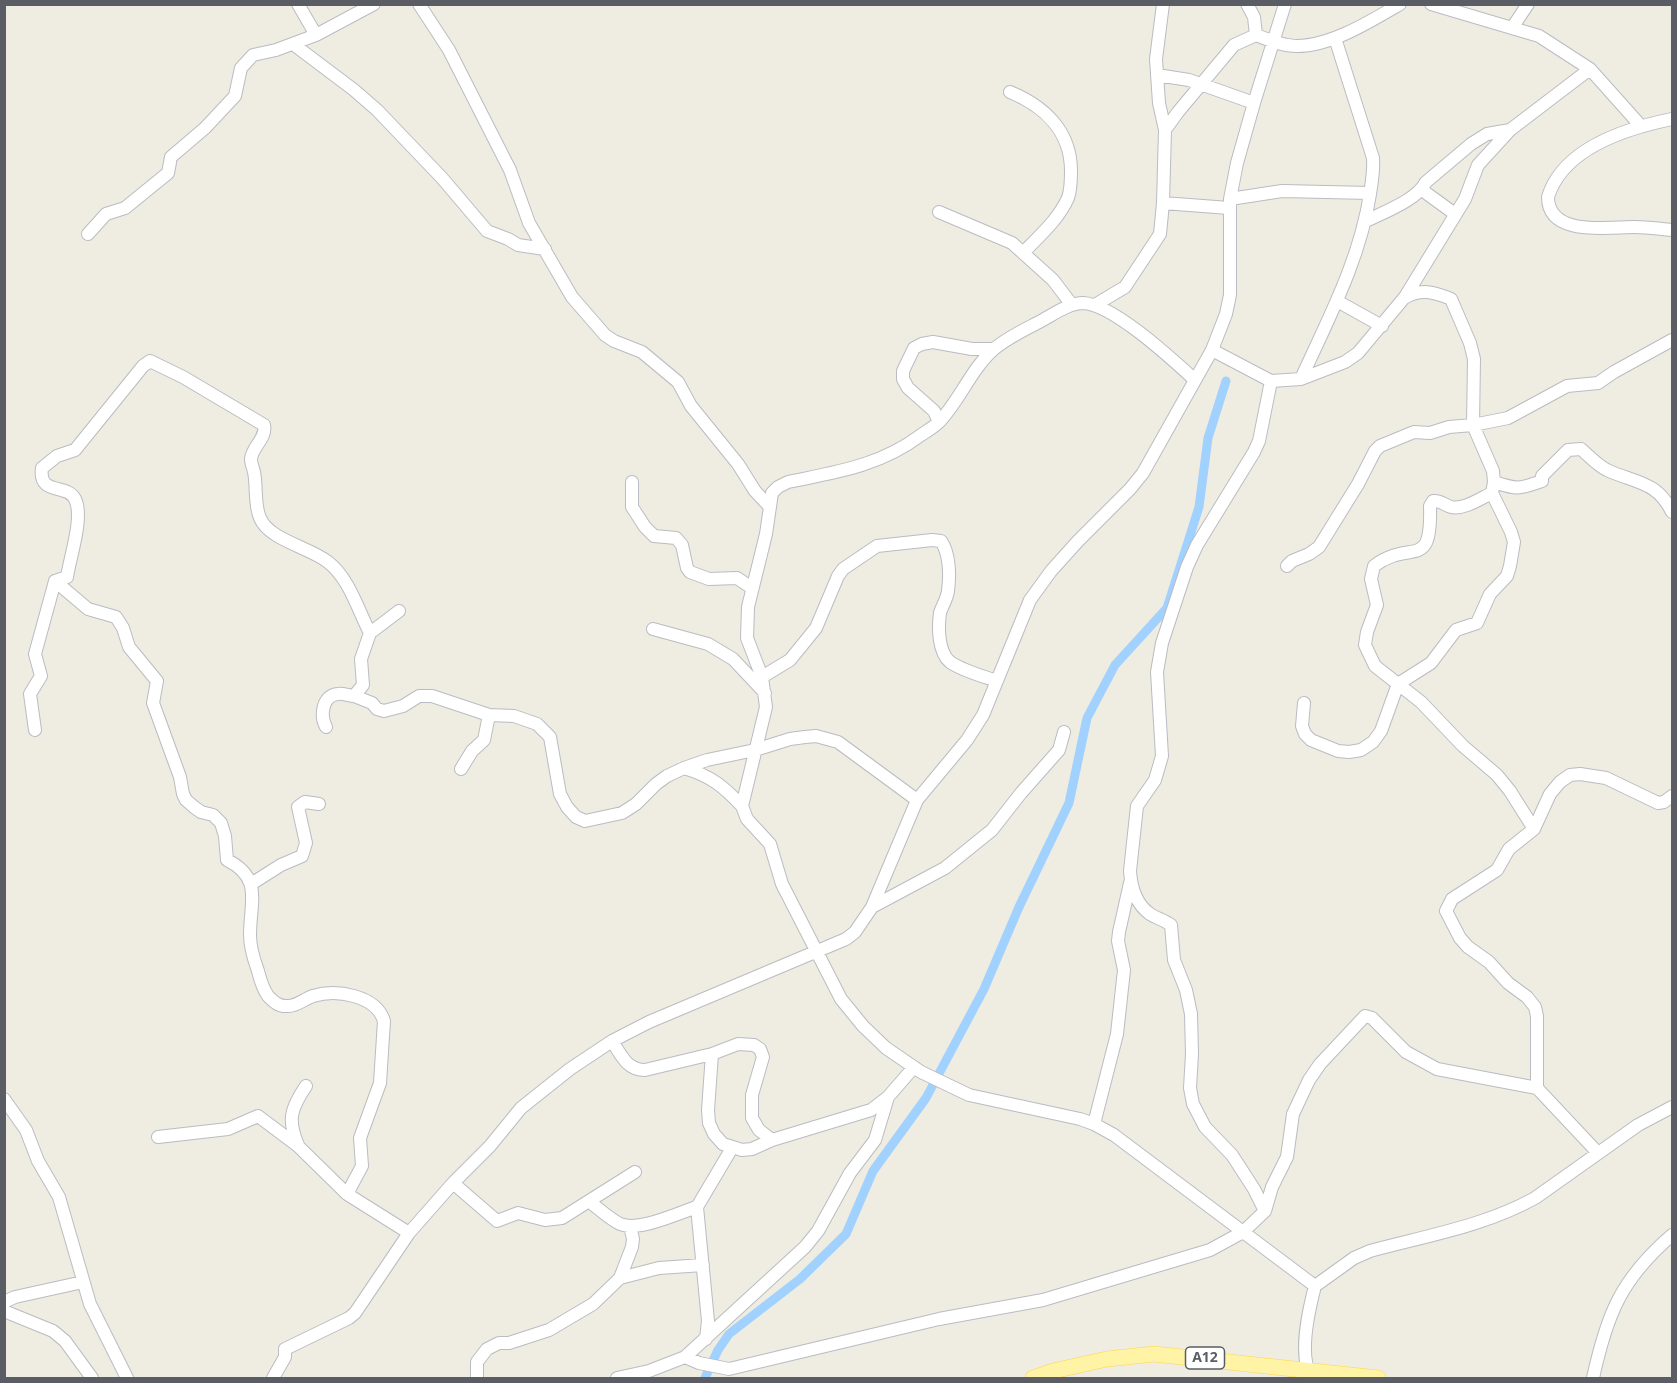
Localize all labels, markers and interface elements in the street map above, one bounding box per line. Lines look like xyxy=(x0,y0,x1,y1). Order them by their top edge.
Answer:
road number: A12 xyxy=(1186,1347,1224,1369)

